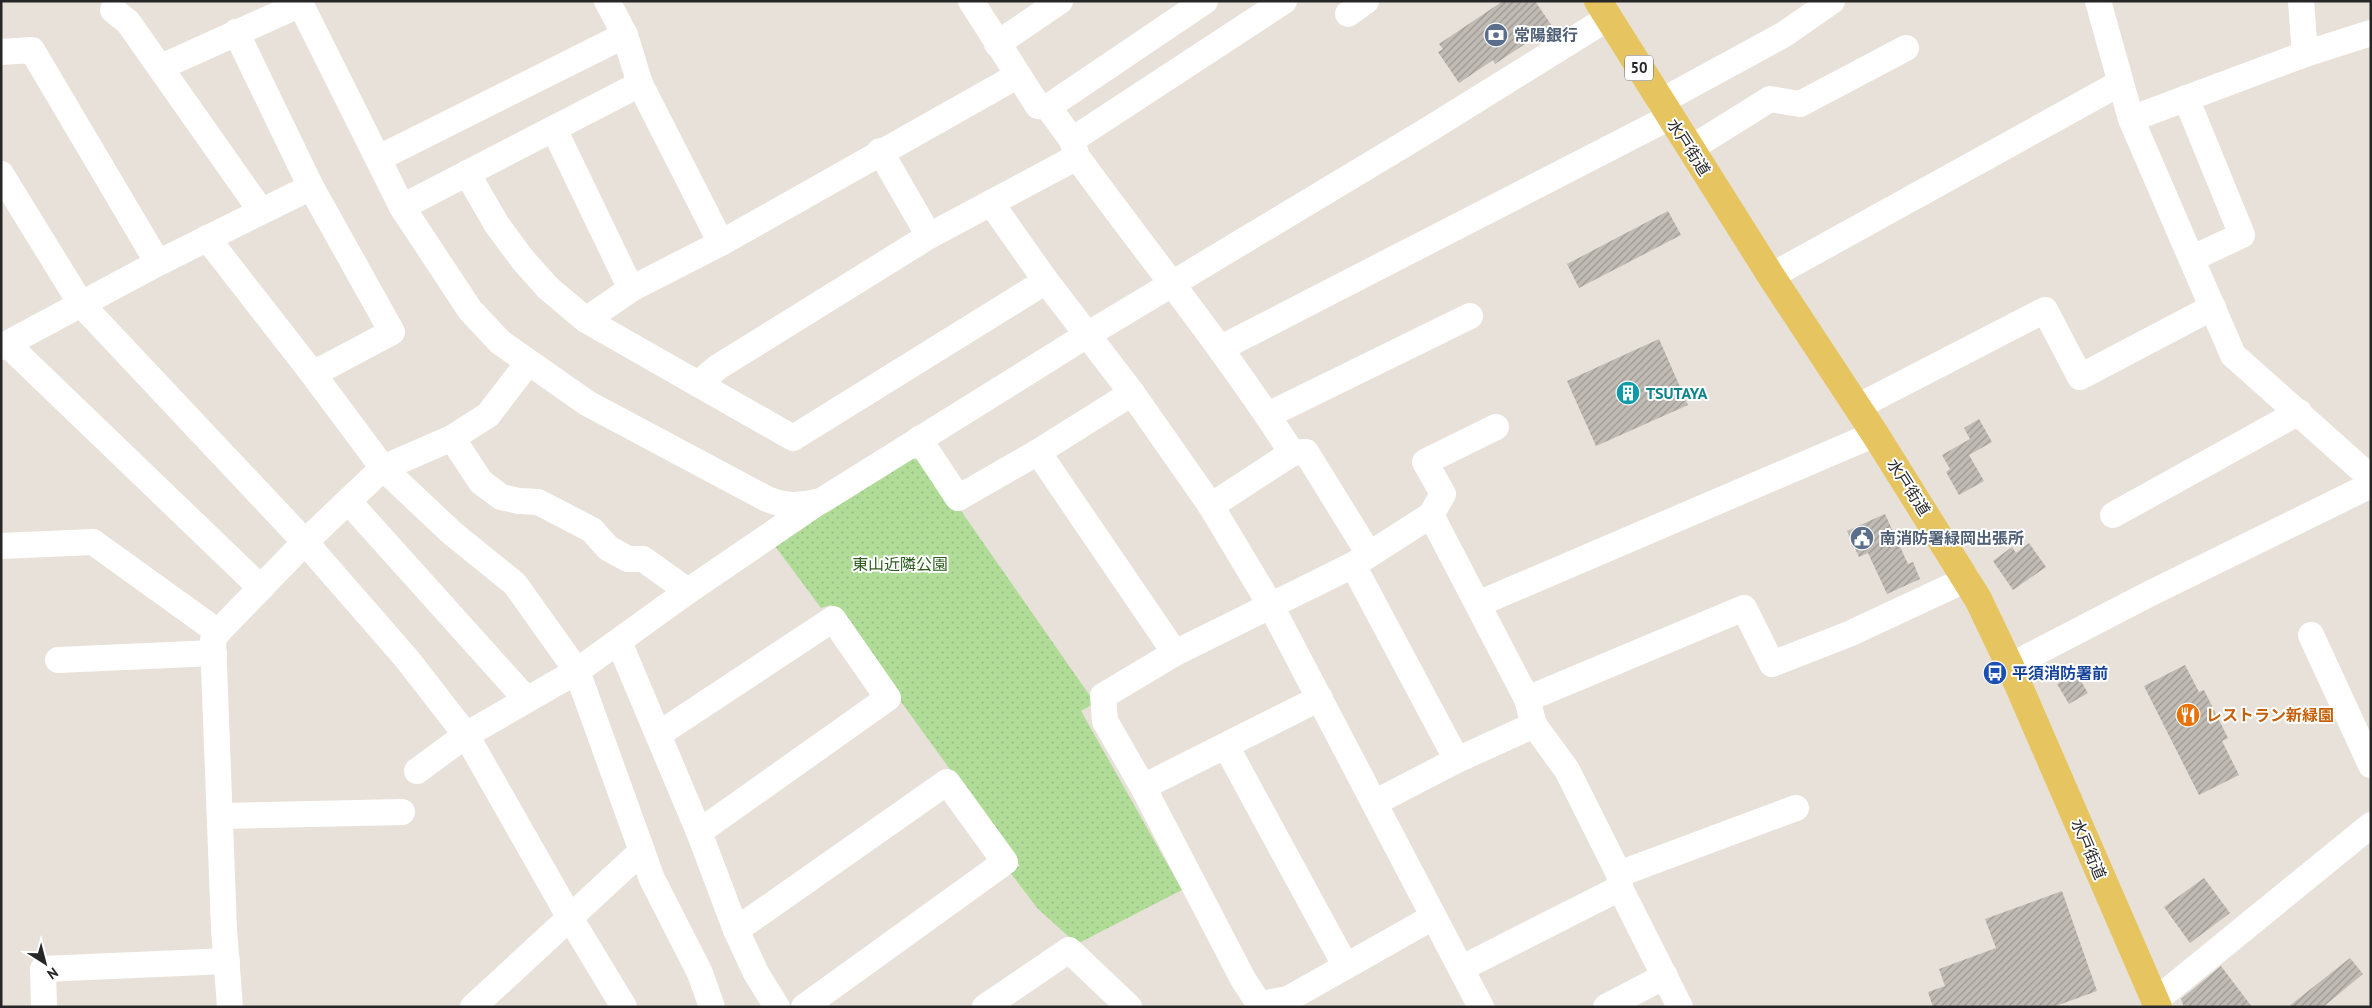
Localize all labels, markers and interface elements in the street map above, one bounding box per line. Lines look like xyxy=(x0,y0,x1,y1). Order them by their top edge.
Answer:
bank icon: 常陽銀行 xyxy=(1483,22,1509,48)
place label: 常陽銀行 xyxy=(1514,25,1578,45)
road number: 50 xyxy=(1625,56,1653,80)
street label: 水戸街道 xyxy=(1663,115,1715,179)
building icon: TSUTAYA xyxy=(1615,380,1641,406)
place label: TSUTAYA xyxy=(1646,383,1708,403)
street label: 水戸街道 xyxy=(1883,455,1935,519)
public building icon: 南消防署緑岡出張所 xyxy=(1849,525,1875,551)
place label: 南消防署緑岡出張所 xyxy=(1880,528,2024,548)
park label: 東山近隣公園 xyxy=(852,554,948,574)
bus stop icon: 平須消防署前 xyxy=(1982,660,2008,686)
place label: 平須消防署前 xyxy=(2012,663,2108,683)
restaurant icon: レストラン新緑園 xyxy=(2175,702,2201,728)
place label: レストラン新緑園 xyxy=(2206,705,2334,725)
street label: 水戸街道 xyxy=(2067,816,2111,882)
north arrow xyxy=(20,938,70,988)
text: N xyxy=(44,964,62,984)

